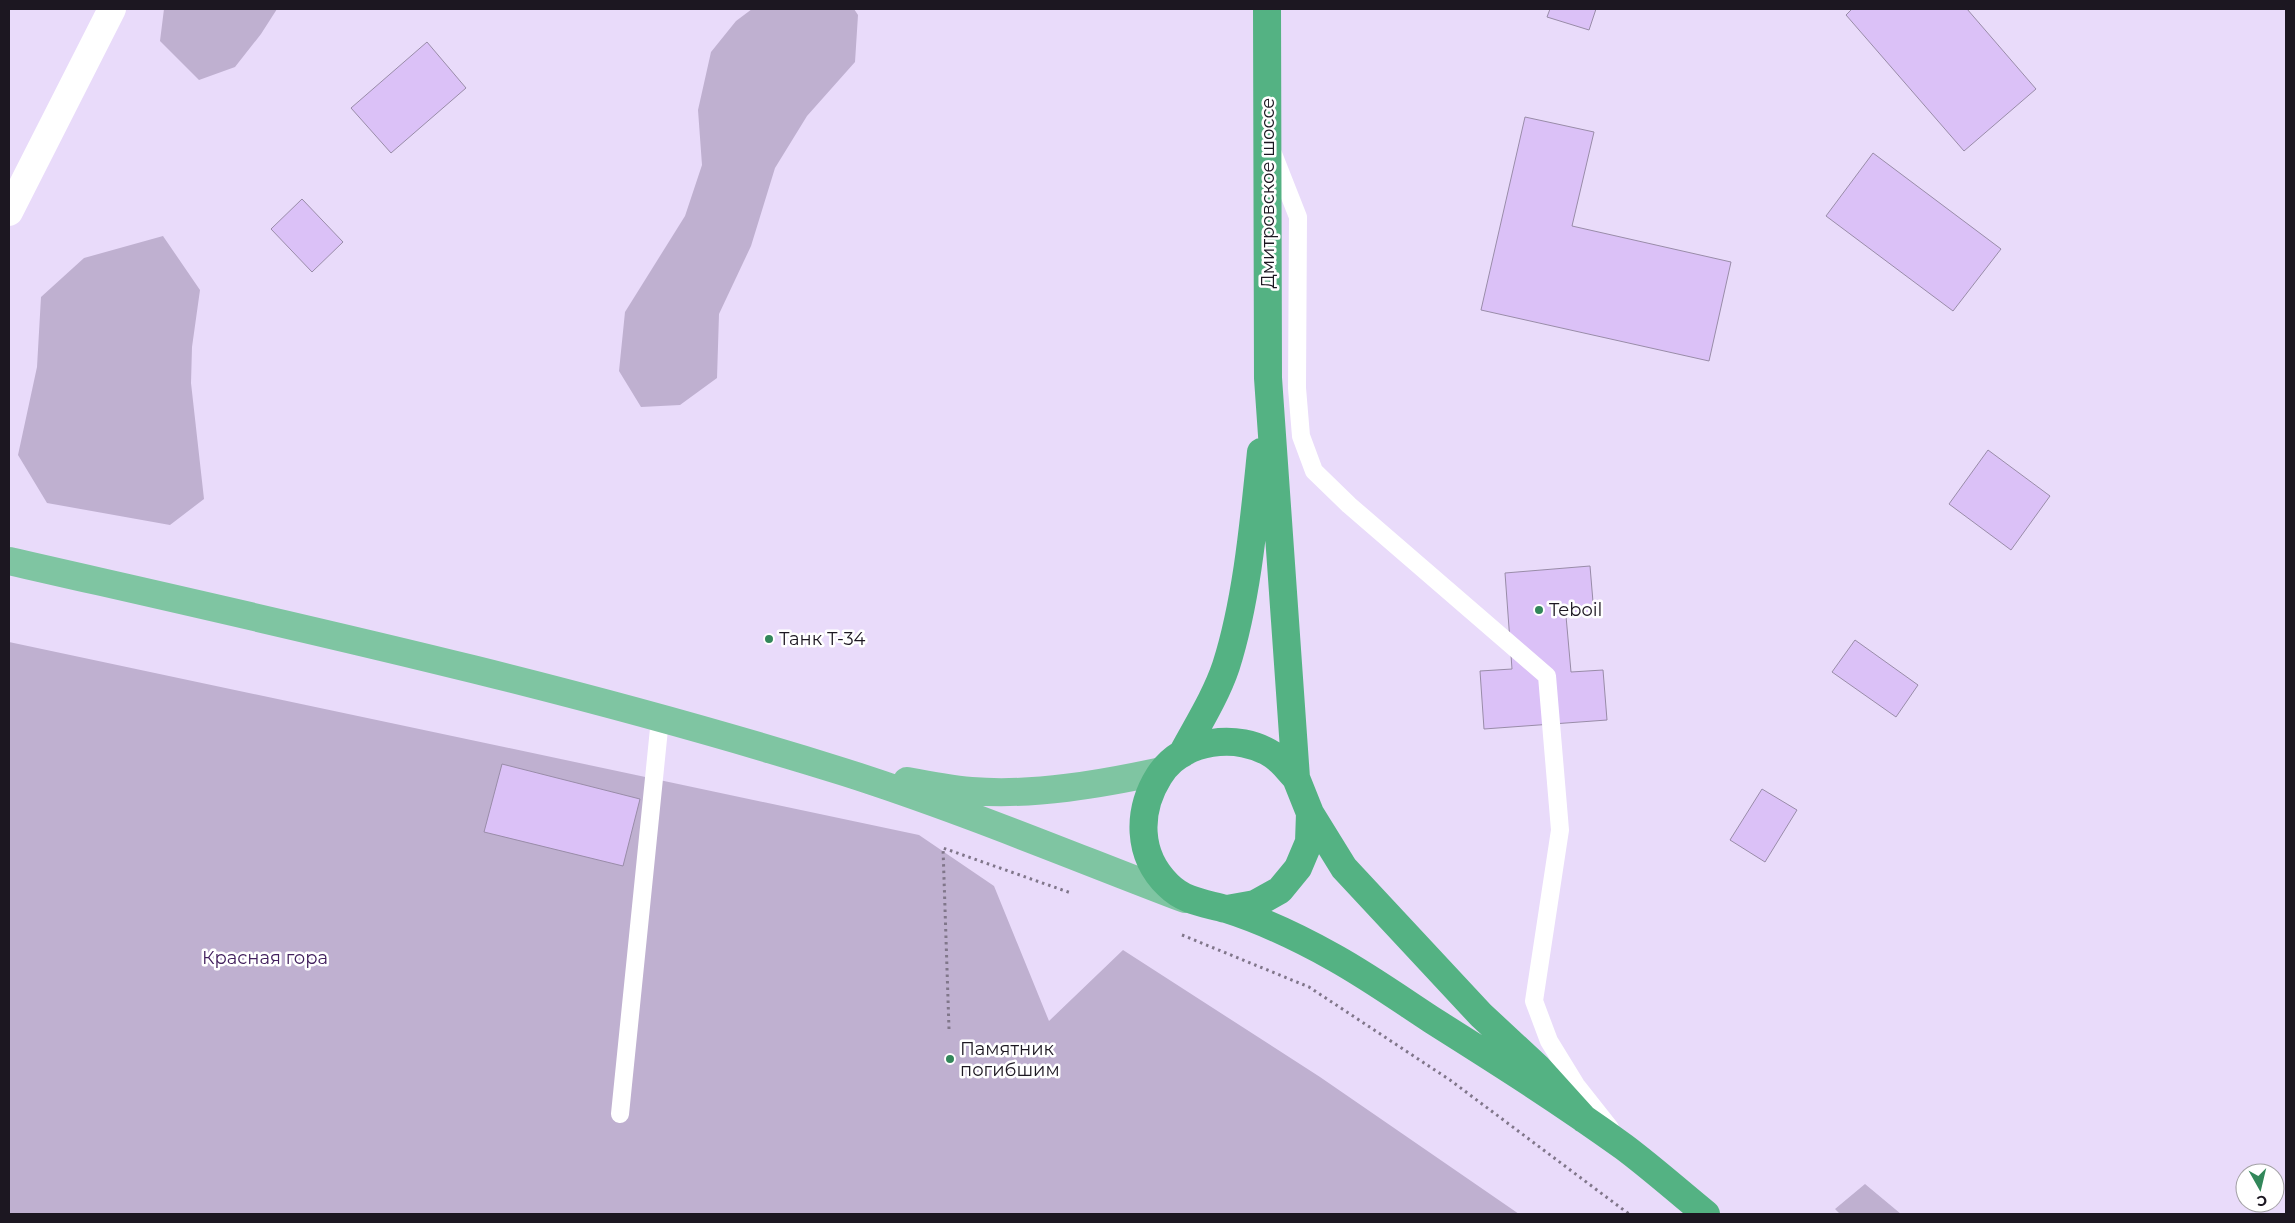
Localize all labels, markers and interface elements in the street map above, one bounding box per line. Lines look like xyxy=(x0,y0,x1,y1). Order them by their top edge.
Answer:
street label: Дмитровское шоссе xyxy=(1257,98,1279,288)
place label: Teboil xyxy=(1549,599,1602,621)
marker: Teboil xyxy=(1533,604,1545,616)
place label: Танк Т-34 xyxy=(779,628,866,650)
marker: Танк Т-34 xyxy=(763,633,775,645)
park label: Красная гора xyxy=(202,947,328,969)
place label: Памятник погибшим xyxy=(960,1038,1060,1081)
marker: Памятник погибшим xyxy=(944,1053,956,1065)
north arrow xyxy=(2235,1163,2285,1213)
text: С xyxy=(2256,1191,2268,1210)

